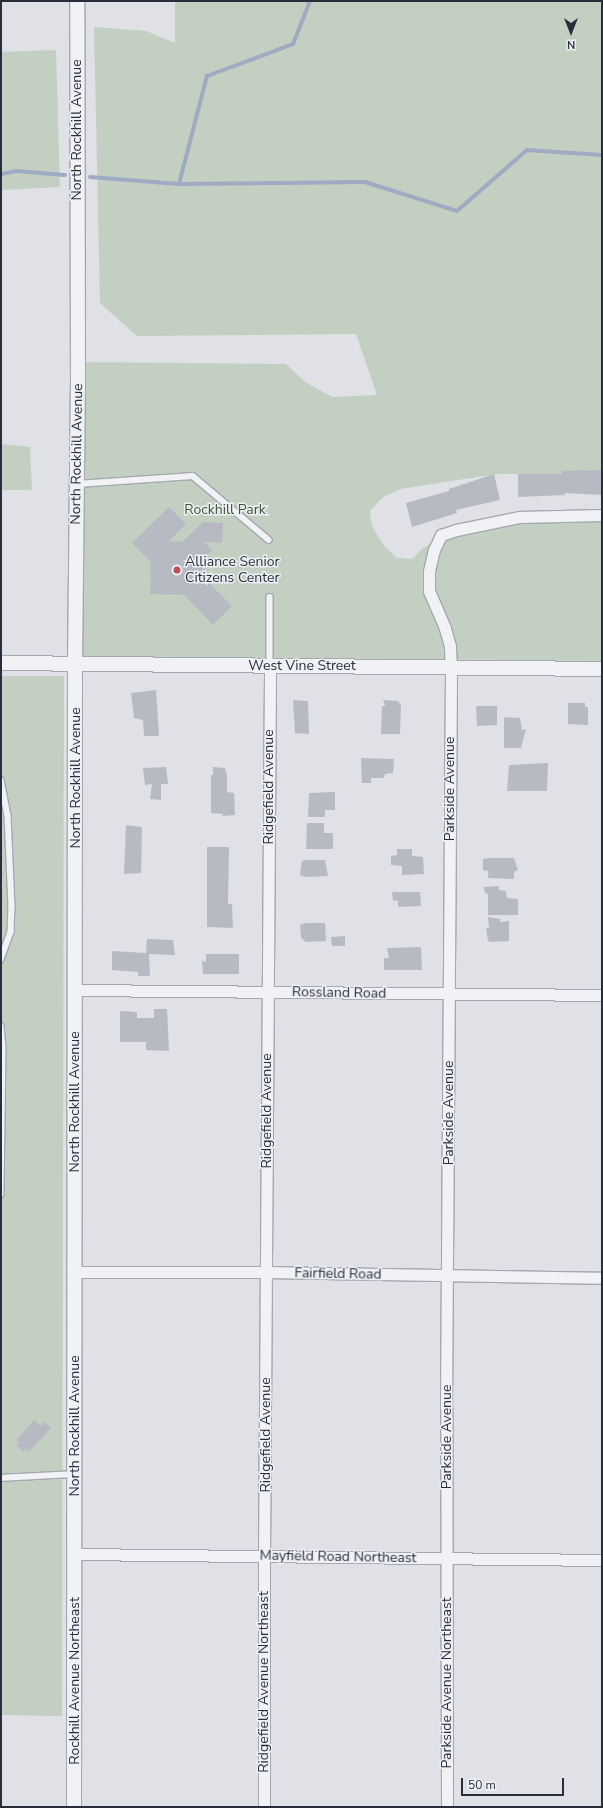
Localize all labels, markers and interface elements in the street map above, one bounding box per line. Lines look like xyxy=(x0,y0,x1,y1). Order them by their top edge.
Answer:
north arrow xyxy=(551,12,591,52)
text: N xyxy=(567,37,575,52)
street label: North Rockhill Avenue xyxy=(69,59,85,201)
street label: North Rockhill Avenue xyxy=(67,383,87,525)
park label: Rockhill Park xyxy=(184,502,266,518)
place label: Alliance Senior Citizens Center xyxy=(185,554,280,586)
marker: Alliance Senior Citizens Center xyxy=(172,565,182,575)
street label: West Vine Street xyxy=(248,658,356,674)
street label: North Rockhill Avenue xyxy=(68,707,84,849)
street label: Ridgefield Avenue xyxy=(261,729,277,845)
street label: Parkside Avenue xyxy=(442,737,458,841)
street label: Rossland Road xyxy=(292,984,386,1002)
street label: North Rockhill Avenue xyxy=(67,1031,83,1173)
street label: Ridgefield Avenue xyxy=(259,1053,275,1169)
street label: Parkside Avenue xyxy=(441,1061,457,1165)
street label: Fairfield Road xyxy=(294,1265,382,1283)
street label: North Rockhill Avenue xyxy=(67,1355,83,1497)
street label: Ridgefield Avenue xyxy=(258,1377,274,1493)
street label: Parkside Avenue xyxy=(439,1385,455,1489)
street label: Mayfield Road Northeast xyxy=(260,1547,416,1567)
street label: Ridgefield Avenue Northeast xyxy=(256,1591,272,1773)
street label: Rockhill Avenue Northeast xyxy=(67,1597,83,1765)
street label: Parkside Avenue Northeast xyxy=(439,1597,455,1769)
scale bar xyxy=(463,1770,566,1796)
text: 50 m xyxy=(468,1777,496,1793)

